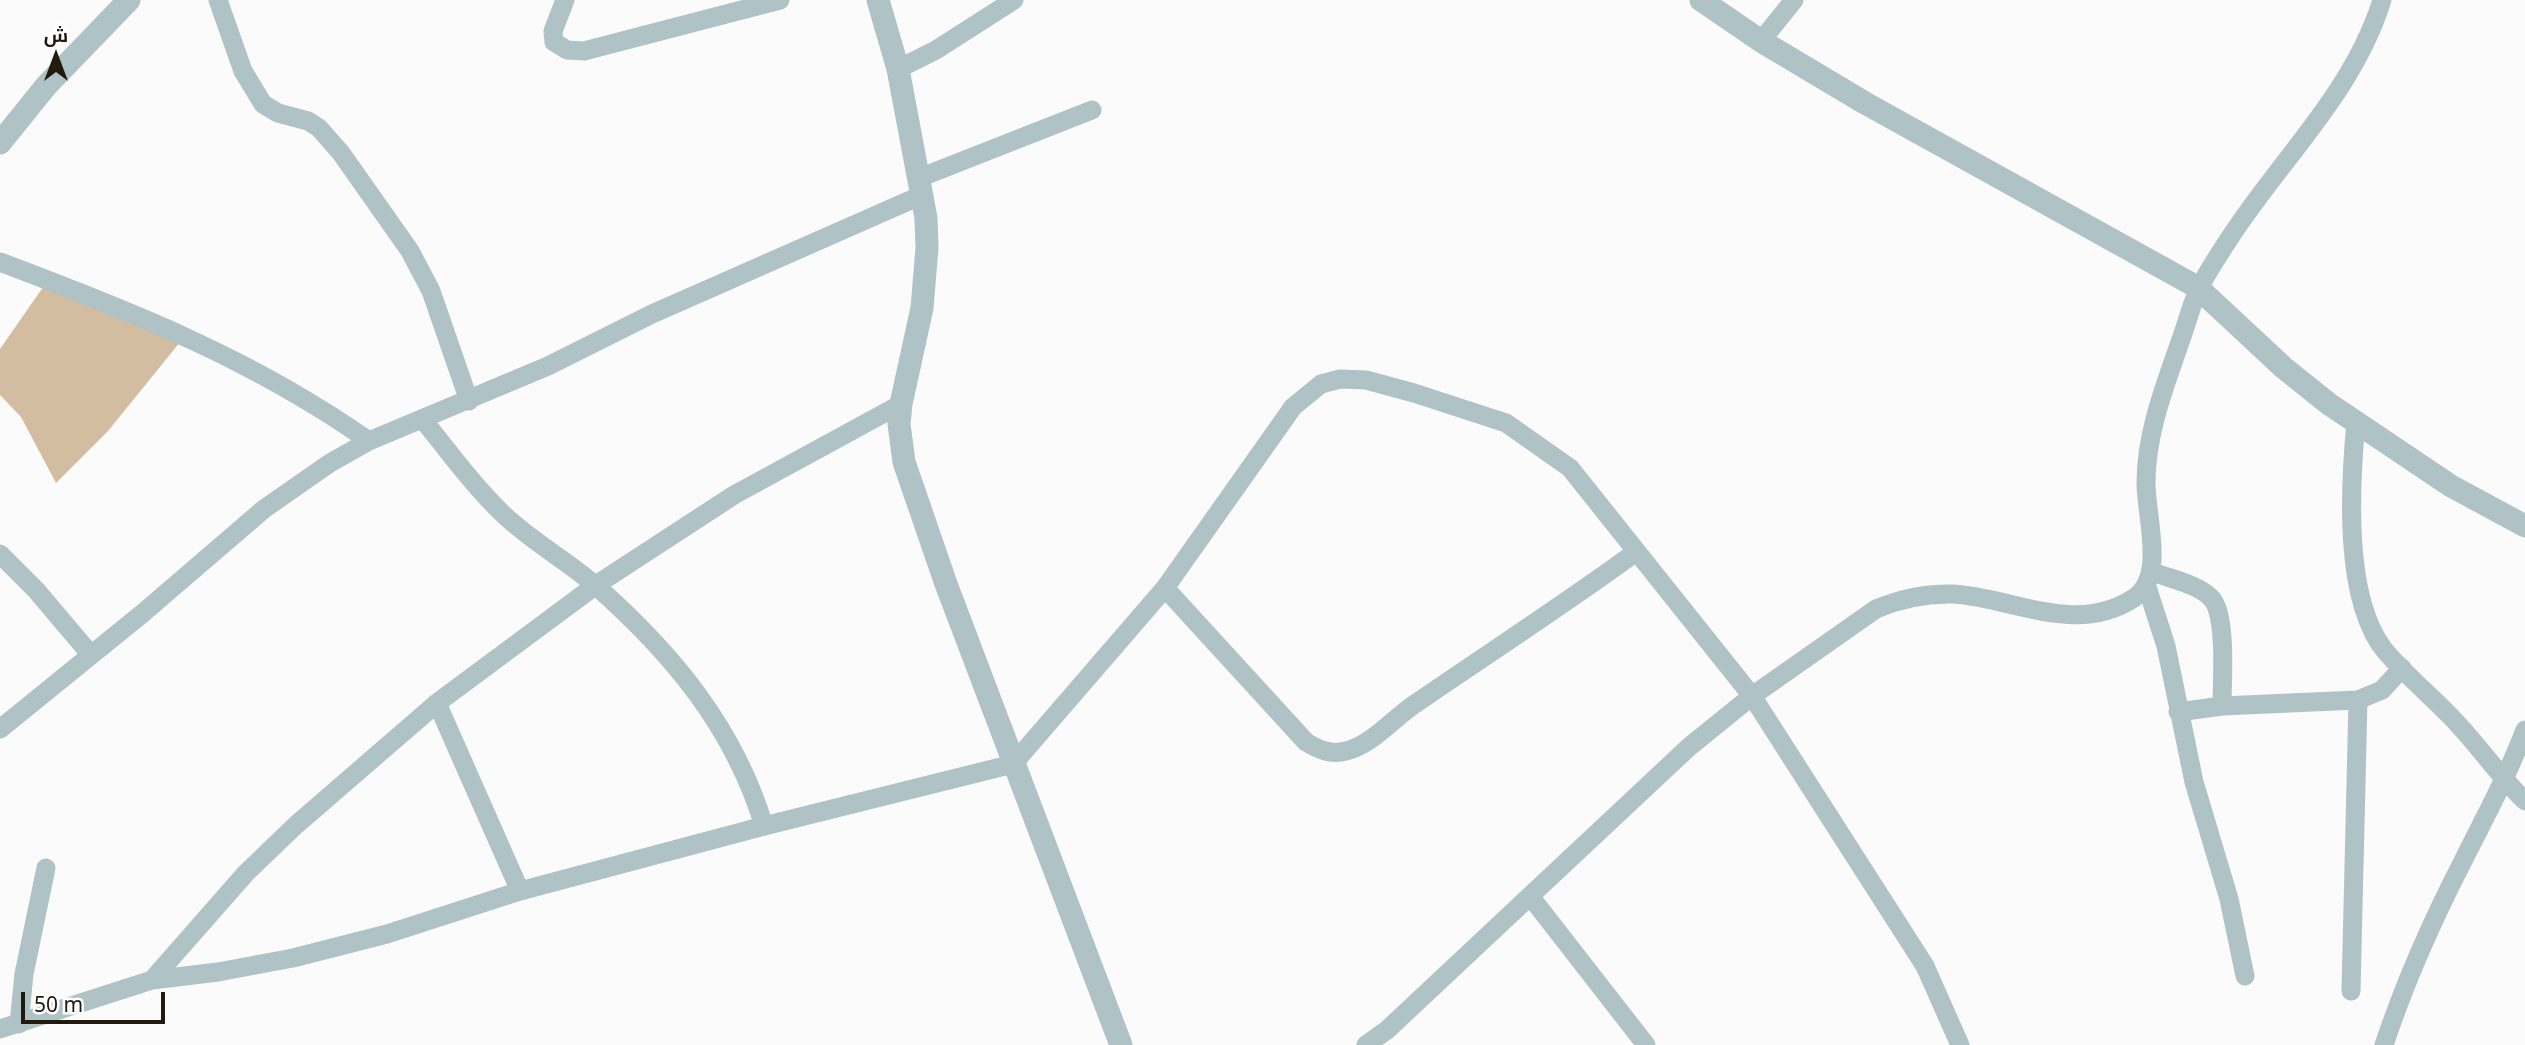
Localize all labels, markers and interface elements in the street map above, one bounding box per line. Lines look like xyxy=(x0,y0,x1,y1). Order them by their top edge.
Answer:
north arrow xyxy=(21,21,91,91)
text: ش xyxy=(44,22,68,48)
scale bar xyxy=(24,978,168,1022)
text: 50 m xyxy=(34,990,83,1018)

